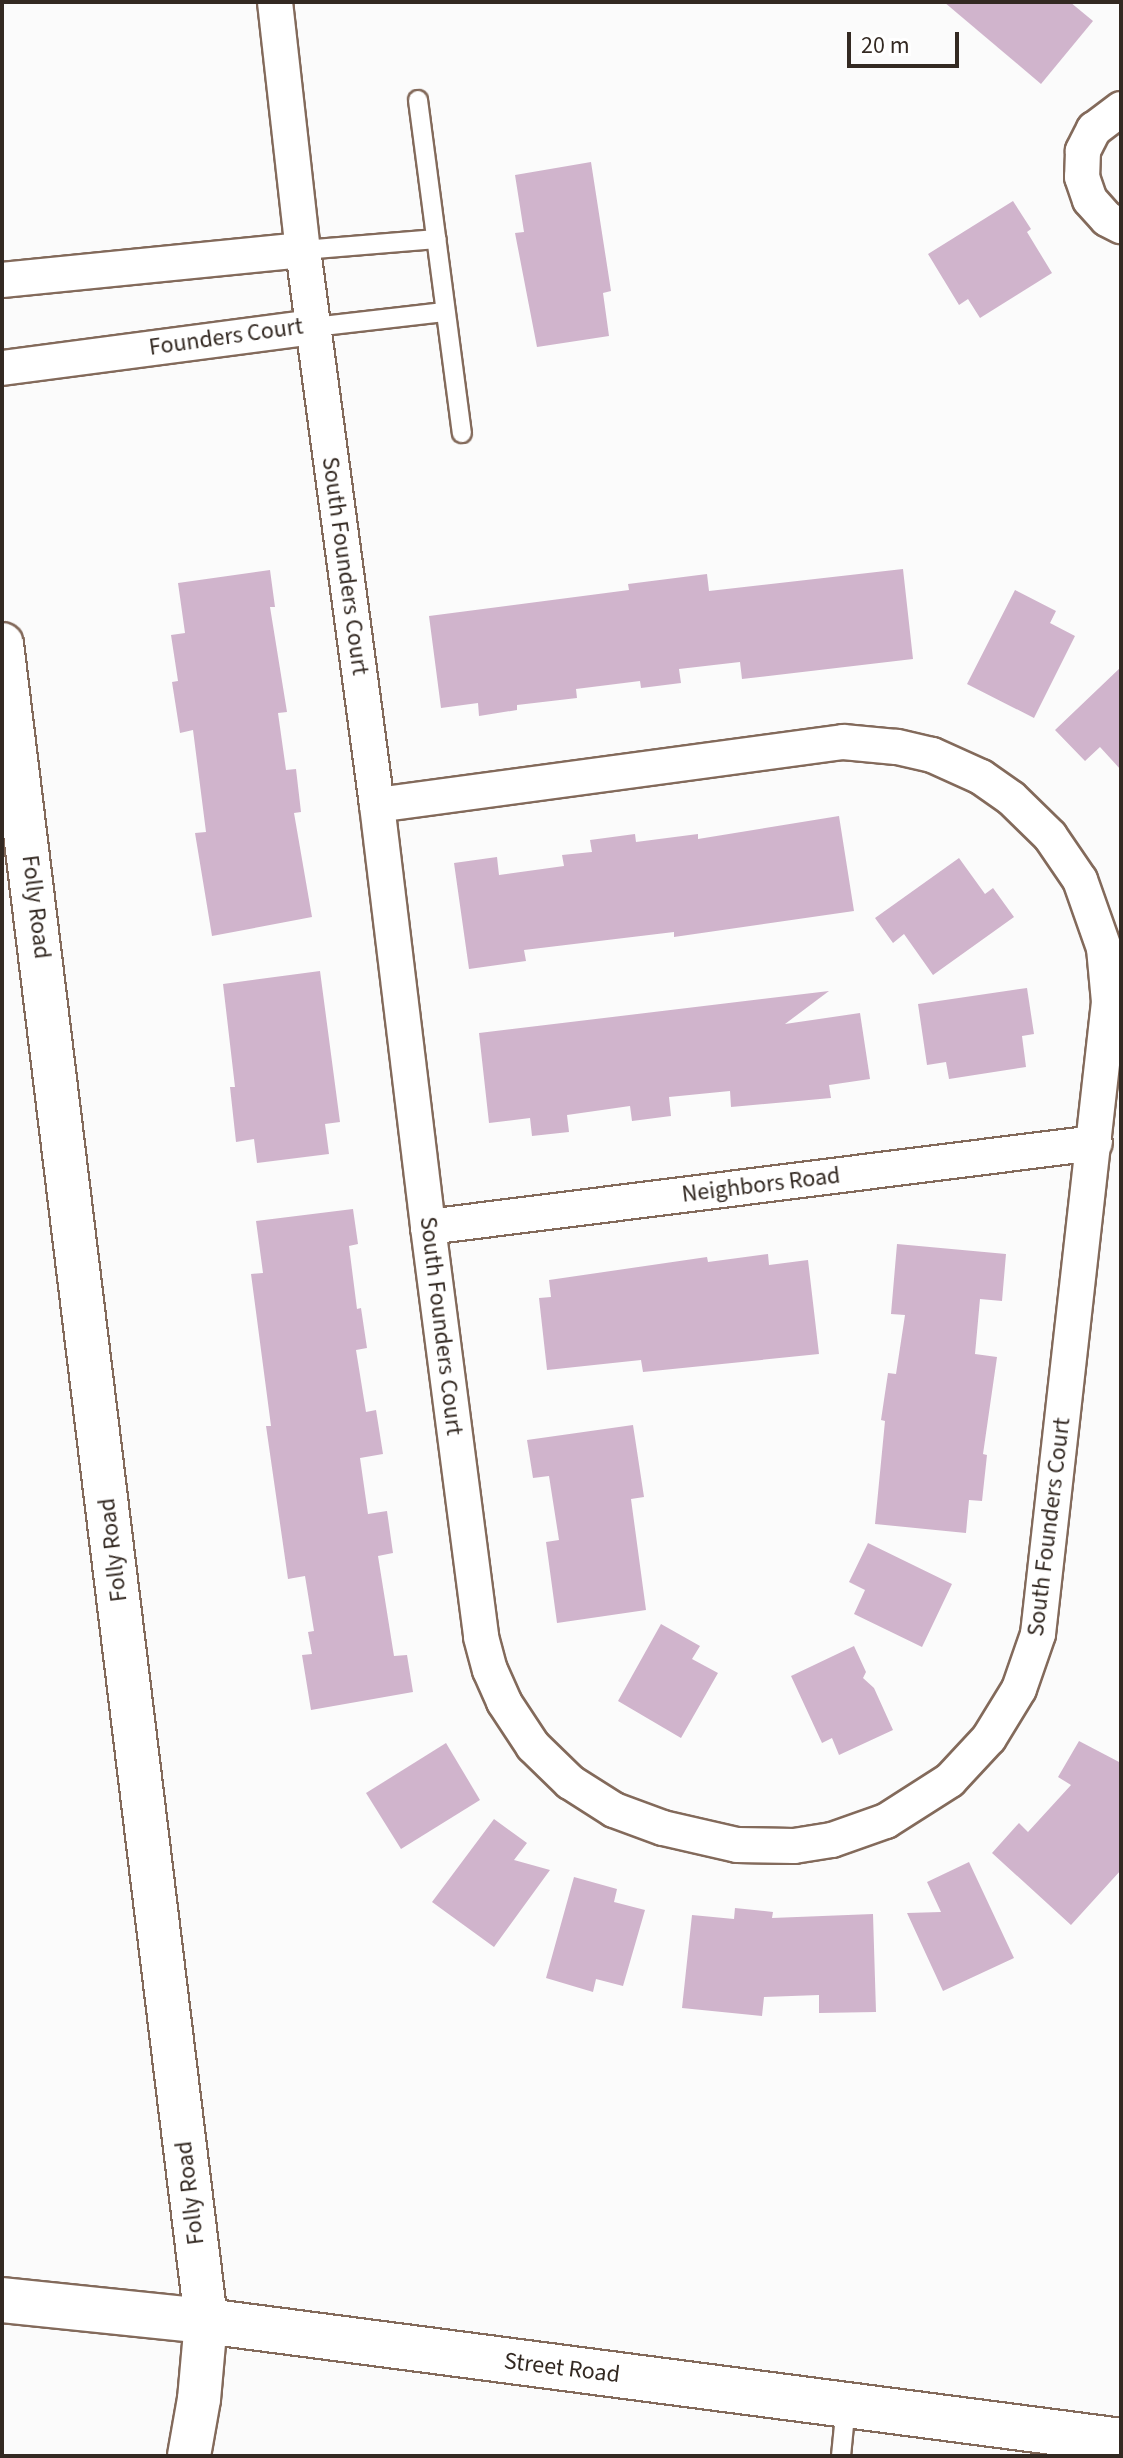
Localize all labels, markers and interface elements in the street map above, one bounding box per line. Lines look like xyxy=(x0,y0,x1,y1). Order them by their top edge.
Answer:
scale bar xyxy=(851,16,963,66)
text: 20 m xyxy=(861,28,910,63)
street label: Founders Court xyxy=(147,312,305,362)
street label: South Founders Court xyxy=(315,455,375,677)
street label: Folly Road xyxy=(15,853,57,961)
street label: Neighbors Road xyxy=(680,1161,842,1209)
street label: South Founders Court xyxy=(413,1215,469,1437)
street label: South Founders Court xyxy=(1021,1416,1077,1638)
street label: Folly Road xyxy=(92,1496,134,1604)
street label: Folly Road xyxy=(169,2139,211,2247)
street label: Street Road xyxy=(502,2347,622,2389)

